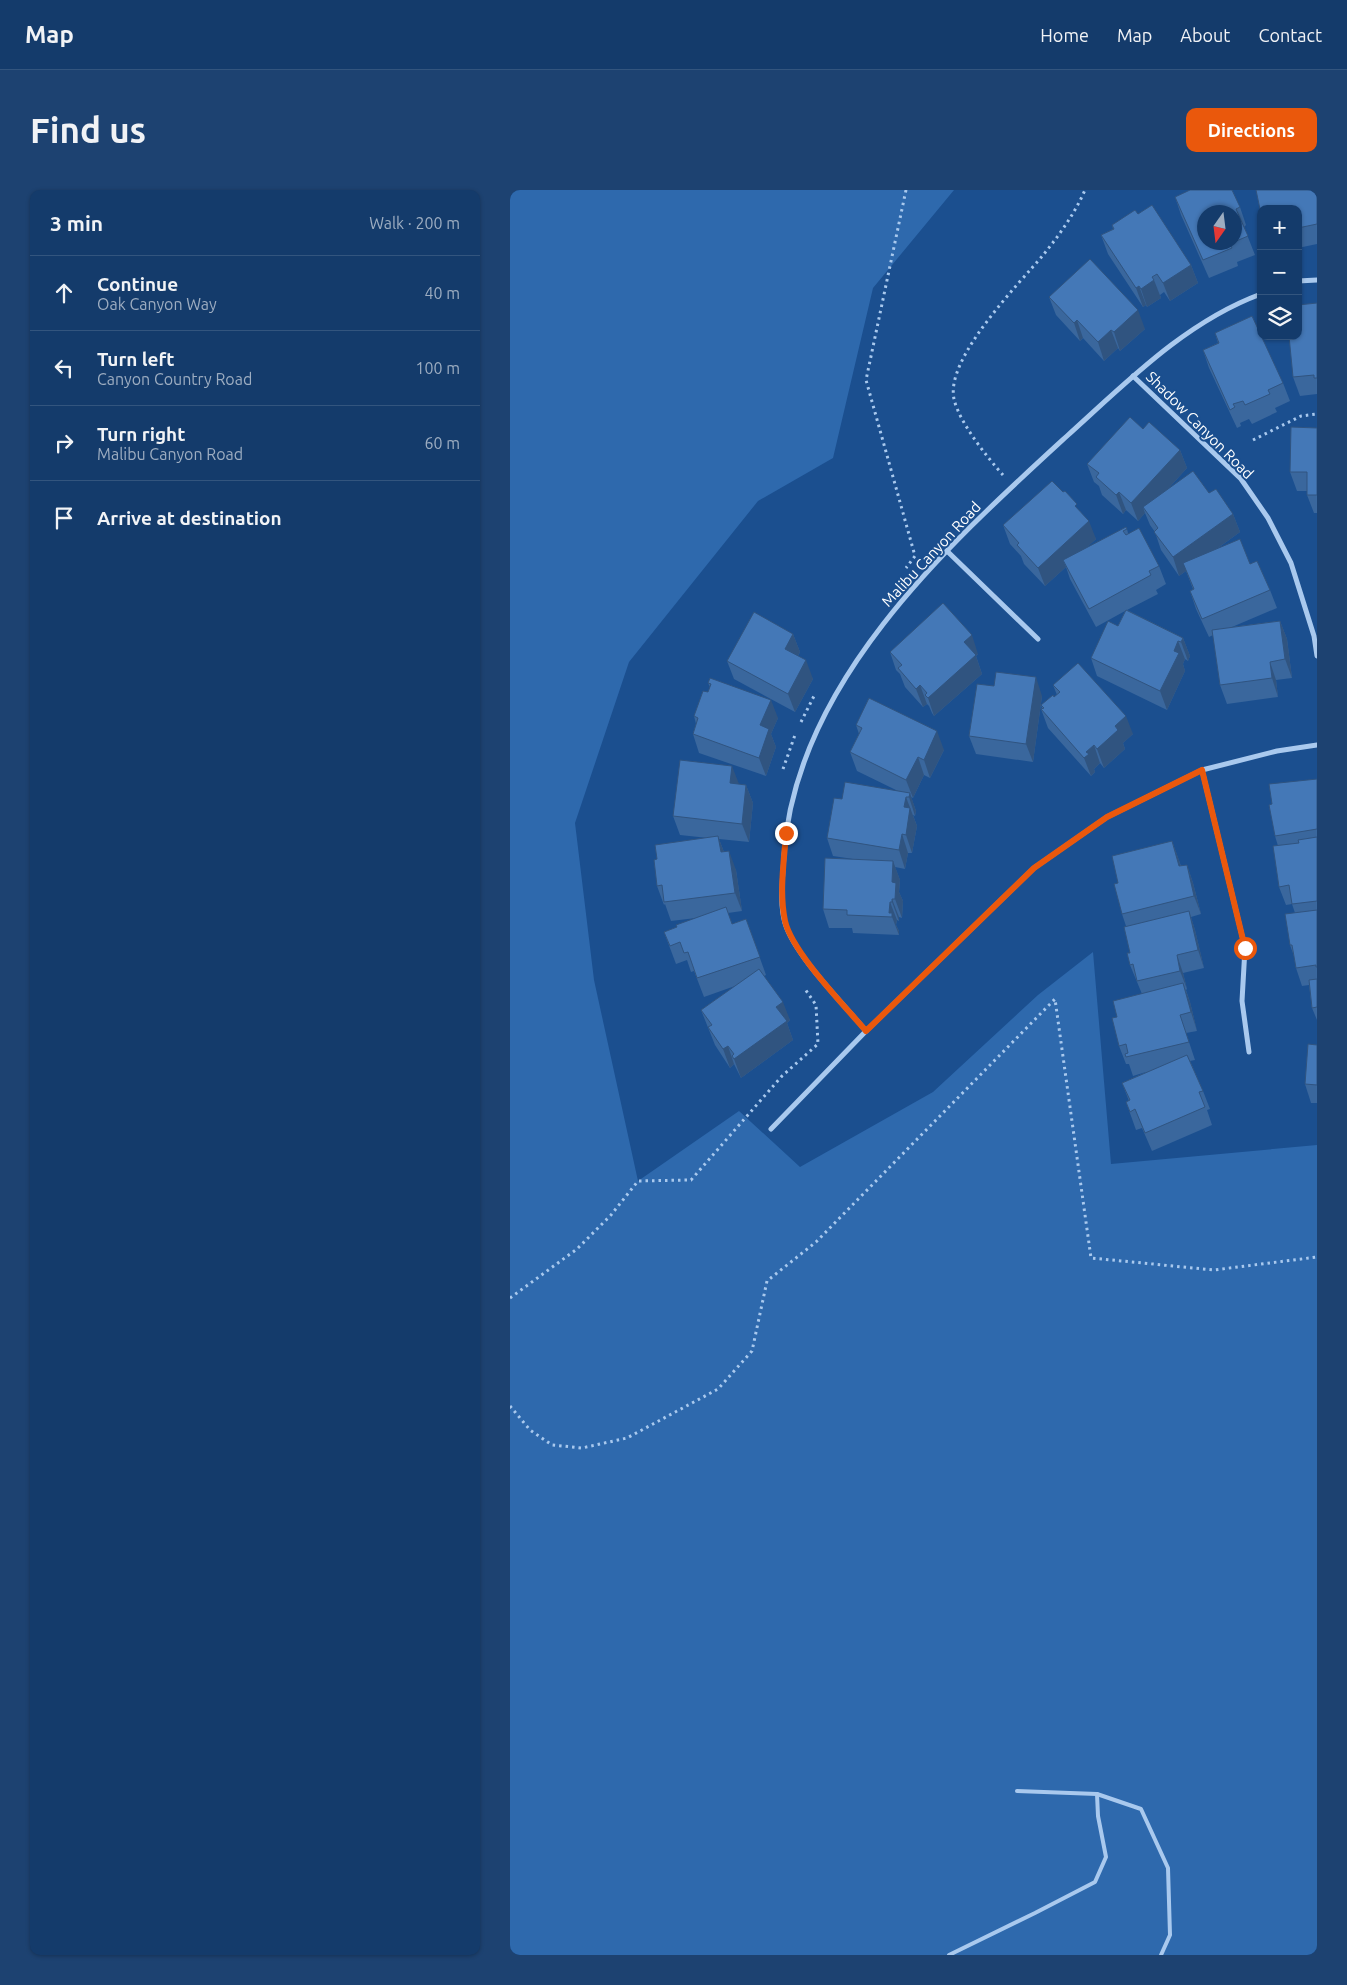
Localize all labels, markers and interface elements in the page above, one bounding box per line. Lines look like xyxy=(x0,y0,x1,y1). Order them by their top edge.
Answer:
text: Map xyxy=(25,21,74,48)
text: Home xyxy=(1040,25,1089,45)
text: Map xyxy=(1117,25,1152,45)
text: About xyxy=(1180,25,1230,45)
text: Contact xyxy=(1258,25,1322,45)
button: Directions xyxy=(1186,108,1317,152)
text: Find us xyxy=(30,110,146,150)
north arrow xyxy=(1197,205,1242,250)
map controls xyxy=(1257,205,1302,340)
button: + xyxy=(1257,205,1302,250)
text: 3 min xyxy=(50,211,103,235)
text: Walk · 200 m xyxy=(369,214,460,232)
button: − xyxy=(1257,250,1302,295)
text: Continue xyxy=(97,273,178,295)
icon: ahead xyxy=(50,279,78,307)
text: 40 m xyxy=(424,284,460,302)
text: Oak Canyon Way xyxy=(97,295,217,313)
button: layers xyxy=(1257,295,1302,340)
text: Turn left xyxy=(97,348,175,370)
icon: left xyxy=(50,354,78,382)
text: 100 m xyxy=(415,359,460,377)
street label: Shadow Canyon Road xyxy=(1143,368,1257,482)
text: Canyon Country Road xyxy=(97,370,252,388)
text: Turn right xyxy=(97,423,185,445)
icon: right xyxy=(50,429,78,457)
text: 60 m xyxy=(424,434,460,452)
text: Malibu Canyon Road xyxy=(97,445,243,463)
street label: Malibu Canyon Road xyxy=(878,498,984,610)
icon: arrive xyxy=(50,504,78,532)
text: Arrive at destination xyxy=(97,507,282,529)
route end xyxy=(775,822,798,845)
route start xyxy=(1234,937,1257,960)

